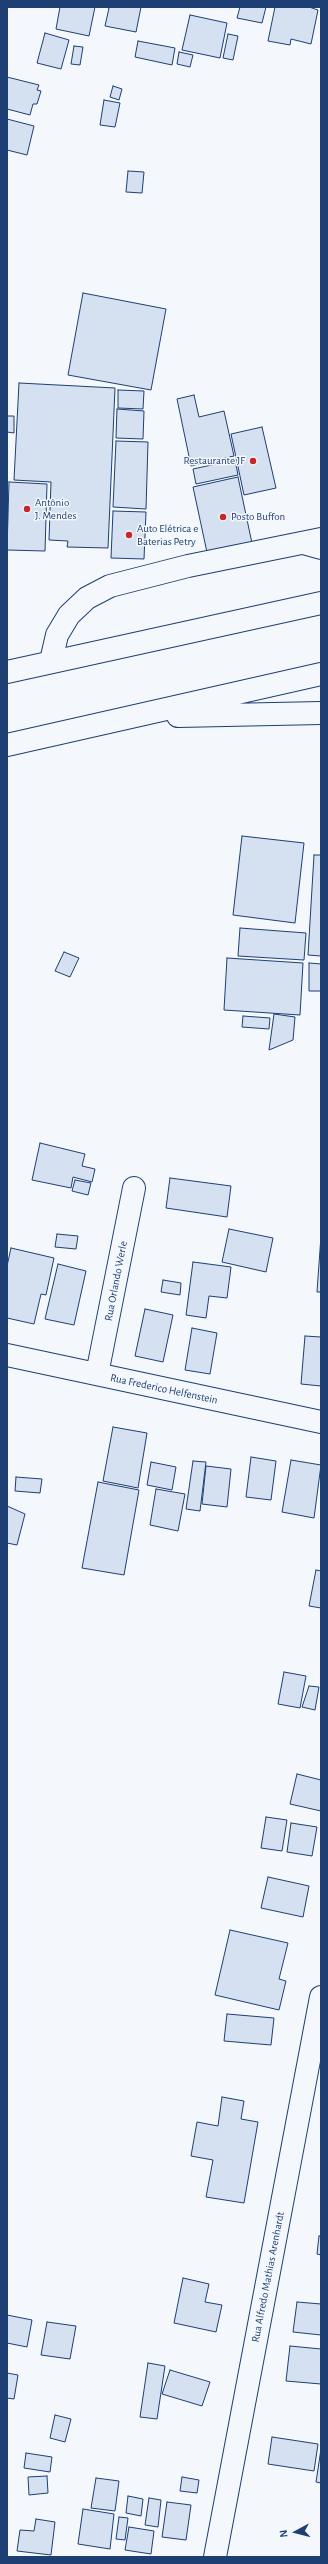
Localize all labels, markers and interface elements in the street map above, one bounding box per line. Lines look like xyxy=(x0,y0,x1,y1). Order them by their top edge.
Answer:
place label: Restaurante JF xyxy=(184,454,245,468)
marker: Restaurante JF xyxy=(248,456,258,466)
place label: Antônio J. Mendes xyxy=(35,496,76,522)
marker: Antônio J. Mendes xyxy=(22,504,32,514)
place label: Posto Buffon xyxy=(231,510,285,524)
marker: Posto Buffon xyxy=(218,512,228,522)
place label: Auto Elétrica e Baterias Petry xyxy=(137,522,198,548)
marker: Auto Elétrica e Baterias Petry xyxy=(124,530,134,540)
street label: Rua Orlando Werle xyxy=(102,1240,130,1322)
street label: Rua Frederico Helfenstein xyxy=(109,1371,219,1407)
street label: Rua Alfredo Mathias Arenhardt xyxy=(249,2211,287,2343)
north arrow xyxy=(276,2512,316,2552)
text: N xyxy=(278,2529,290,2538)

